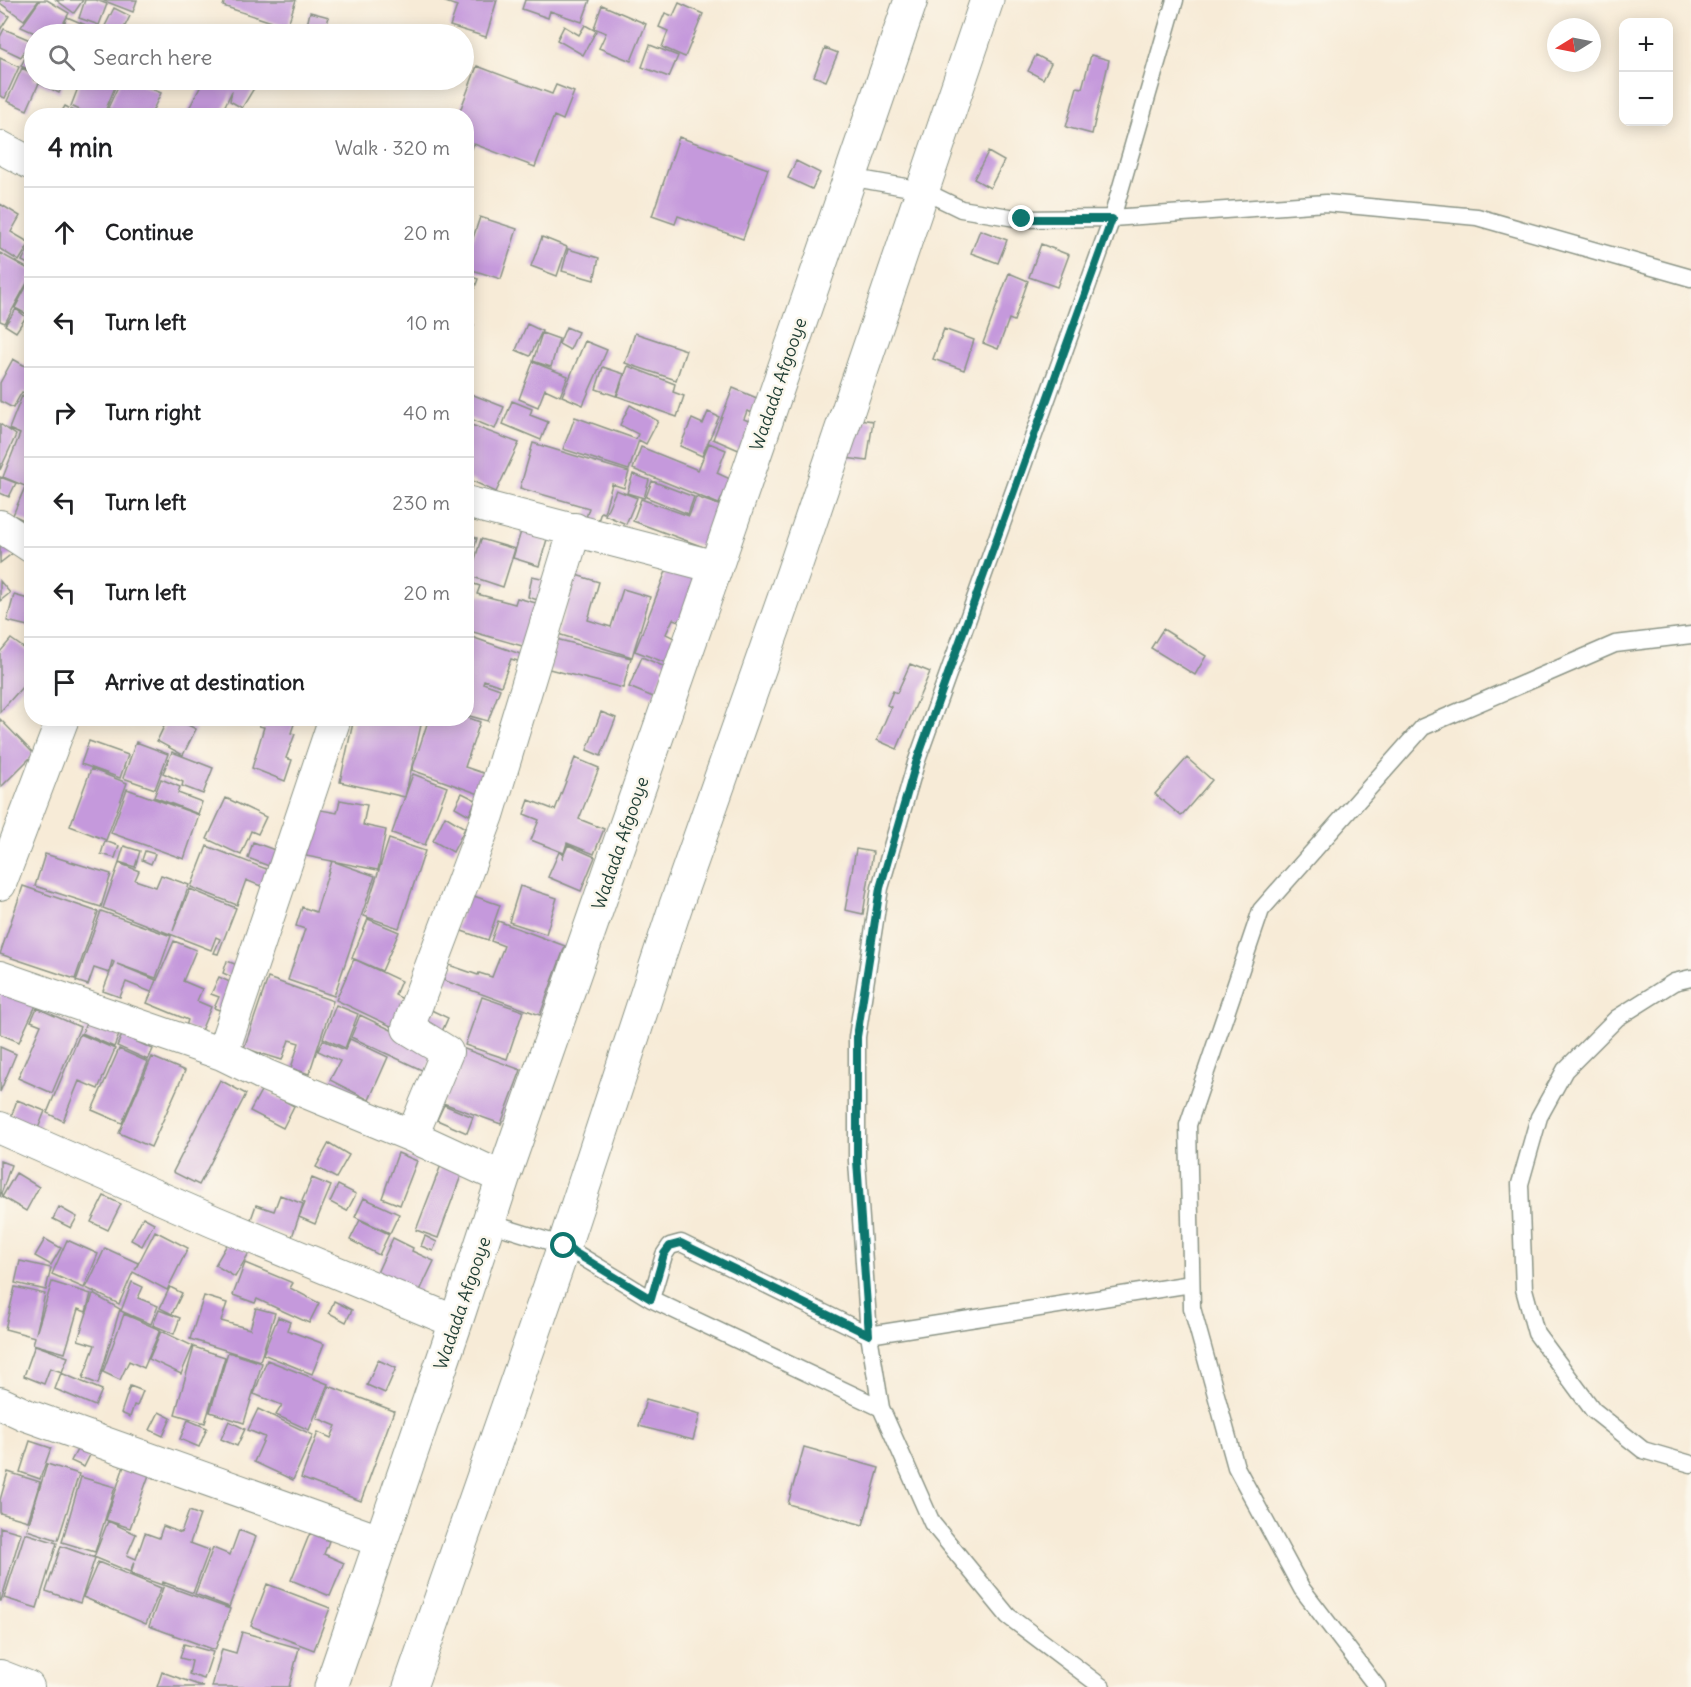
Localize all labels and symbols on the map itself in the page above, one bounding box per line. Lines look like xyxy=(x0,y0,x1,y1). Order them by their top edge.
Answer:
north arrow xyxy=(1547,18,1601,72)
route end xyxy=(1008,205,1034,231)
street label: Wadada Afgooye xyxy=(744,314,812,454)
street label: Wadada Afgooye xyxy=(586,773,654,913)
route start xyxy=(550,1232,576,1258)
street label: Wadada Afgooye xyxy=(428,1233,496,1373)

